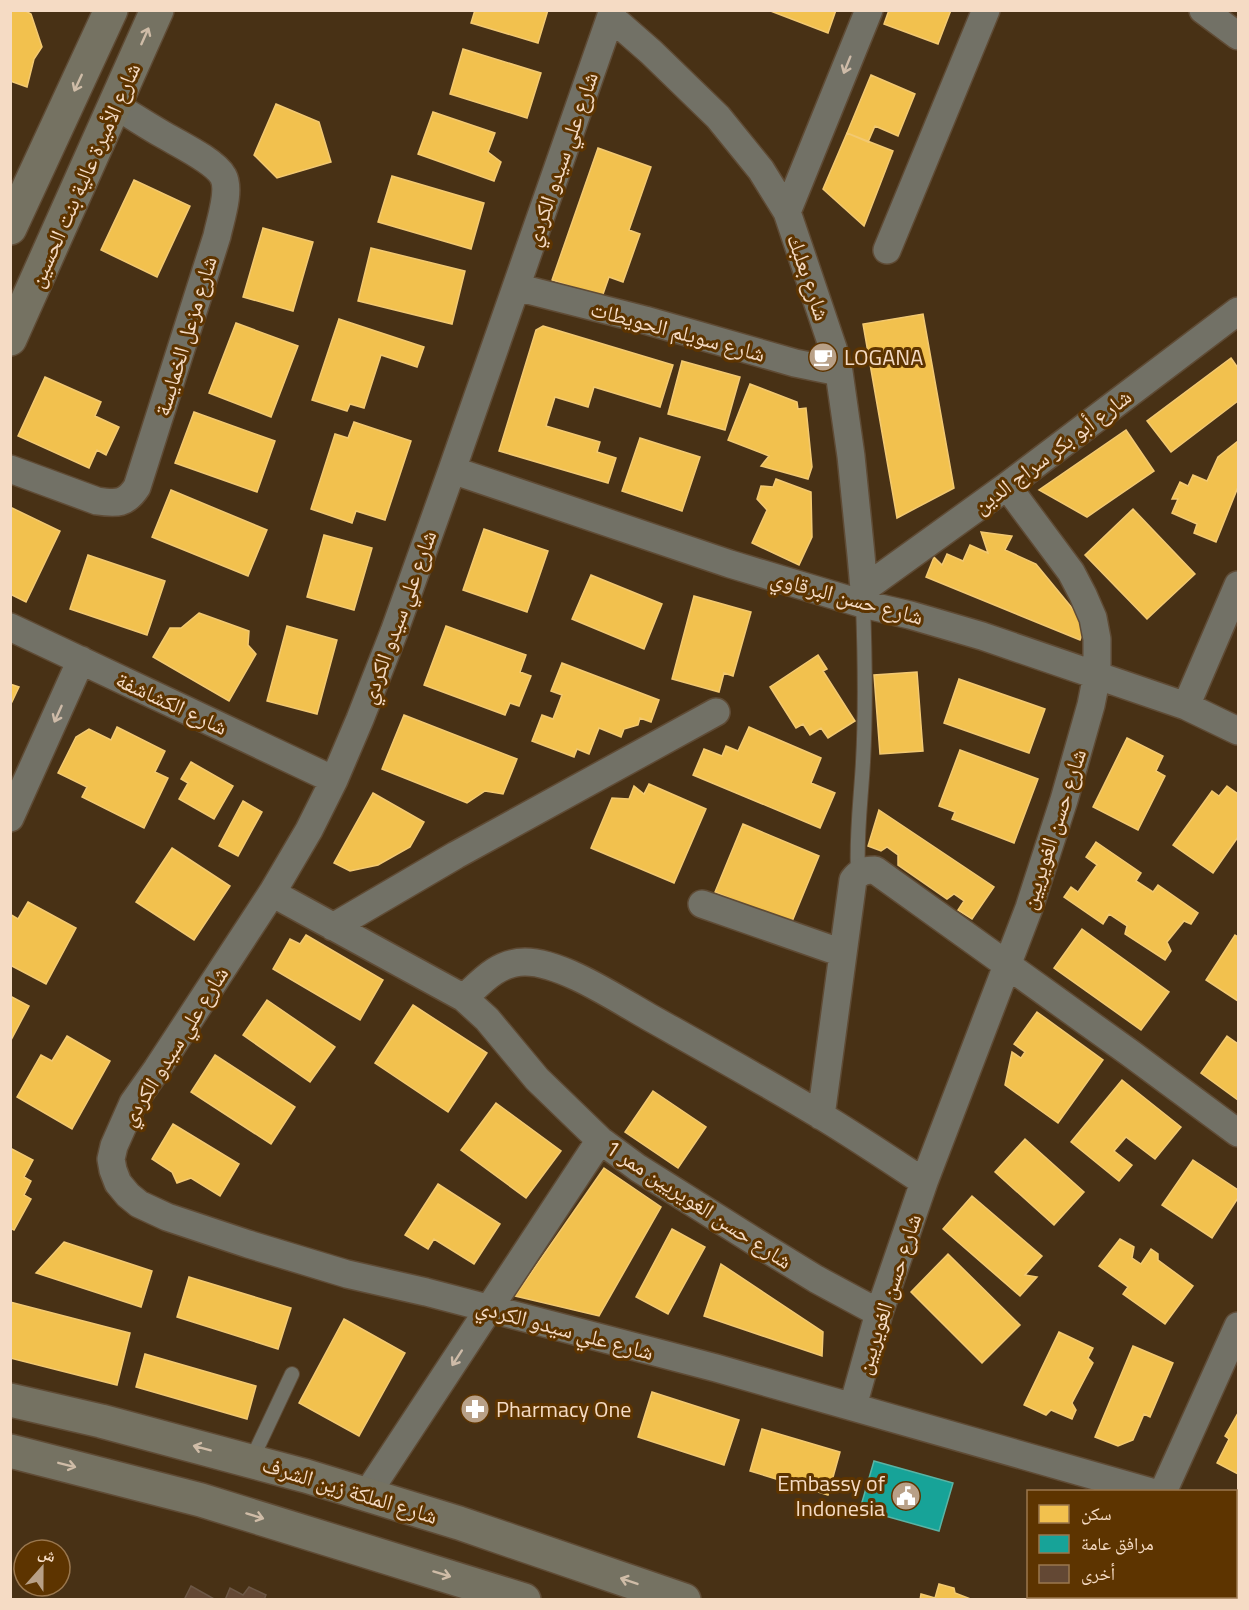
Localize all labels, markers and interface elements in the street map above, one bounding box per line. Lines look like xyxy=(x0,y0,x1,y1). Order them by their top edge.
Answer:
one-way arrow xyxy=(140,28,151,46)
one-way arrow xyxy=(841,55,852,73)
street label: شارع الأميرة عالية بنت الحسين xyxy=(19,57,149,293)
street label: شارع علي سيدو الكردي xyxy=(515,67,607,251)
one-way arrow xyxy=(71,73,83,91)
street label: شارع بعلبك xyxy=(778,229,840,325)
street label: شارع مزعل الخمايسة xyxy=(145,252,225,420)
street label: شارع سويلم الحويطات xyxy=(587,291,769,371)
place label: LOGANA xyxy=(844,340,923,374)
cafe icon: LOGANA xyxy=(807,341,839,373)
street label: شارع أبو بكر سراج الدين xyxy=(965,380,1139,522)
street label: شارع علي سيدو الكردي xyxy=(351,525,446,709)
street label: شارع حسن البرقاوي xyxy=(767,560,927,634)
street label: شارع الكشاشفة xyxy=(111,662,233,744)
one-way arrow xyxy=(52,704,63,722)
street label: شارع حسن الغويريين xyxy=(1011,744,1095,914)
street label: شارع علي سيدو الكردي xyxy=(111,960,237,1133)
street label: شارع حسن الغويريين ممر 1 xyxy=(599,1131,799,1277)
street label: شارع حسن الغويريين xyxy=(846,1209,930,1379)
street label: شارع علي سيدو الكردي xyxy=(472,1289,658,1370)
one-way arrow xyxy=(451,1349,463,1366)
place label: Pharmacy One xyxy=(496,1392,631,1426)
pharmacy icon: Pharmacy One xyxy=(459,1393,491,1425)
one-way arrow xyxy=(193,1441,212,1453)
street label: شارع الملكة زين الشرف xyxy=(258,1447,442,1533)
one-way arrow xyxy=(57,1460,76,1472)
place label: Embassy of Indonesia xyxy=(777,1466,886,1525)
public building icon: Embassy of Indonesia xyxy=(890,1480,922,1512)
legend xyxy=(1027,1490,1237,1598)
text: سكن xyxy=(1081,1500,1112,1527)
one-way arrow xyxy=(245,1512,264,1523)
text: مرافق عامة xyxy=(1081,1530,1154,1557)
north arrow xyxy=(12,1538,72,1598)
text: ش xyxy=(35,1540,60,1568)
text: أخرى xyxy=(1081,1560,1115,1587)
one-way arrow xyxy=(432,1569,451,1580)
one-way arrow xyxy=(620,1574,639,1585)

